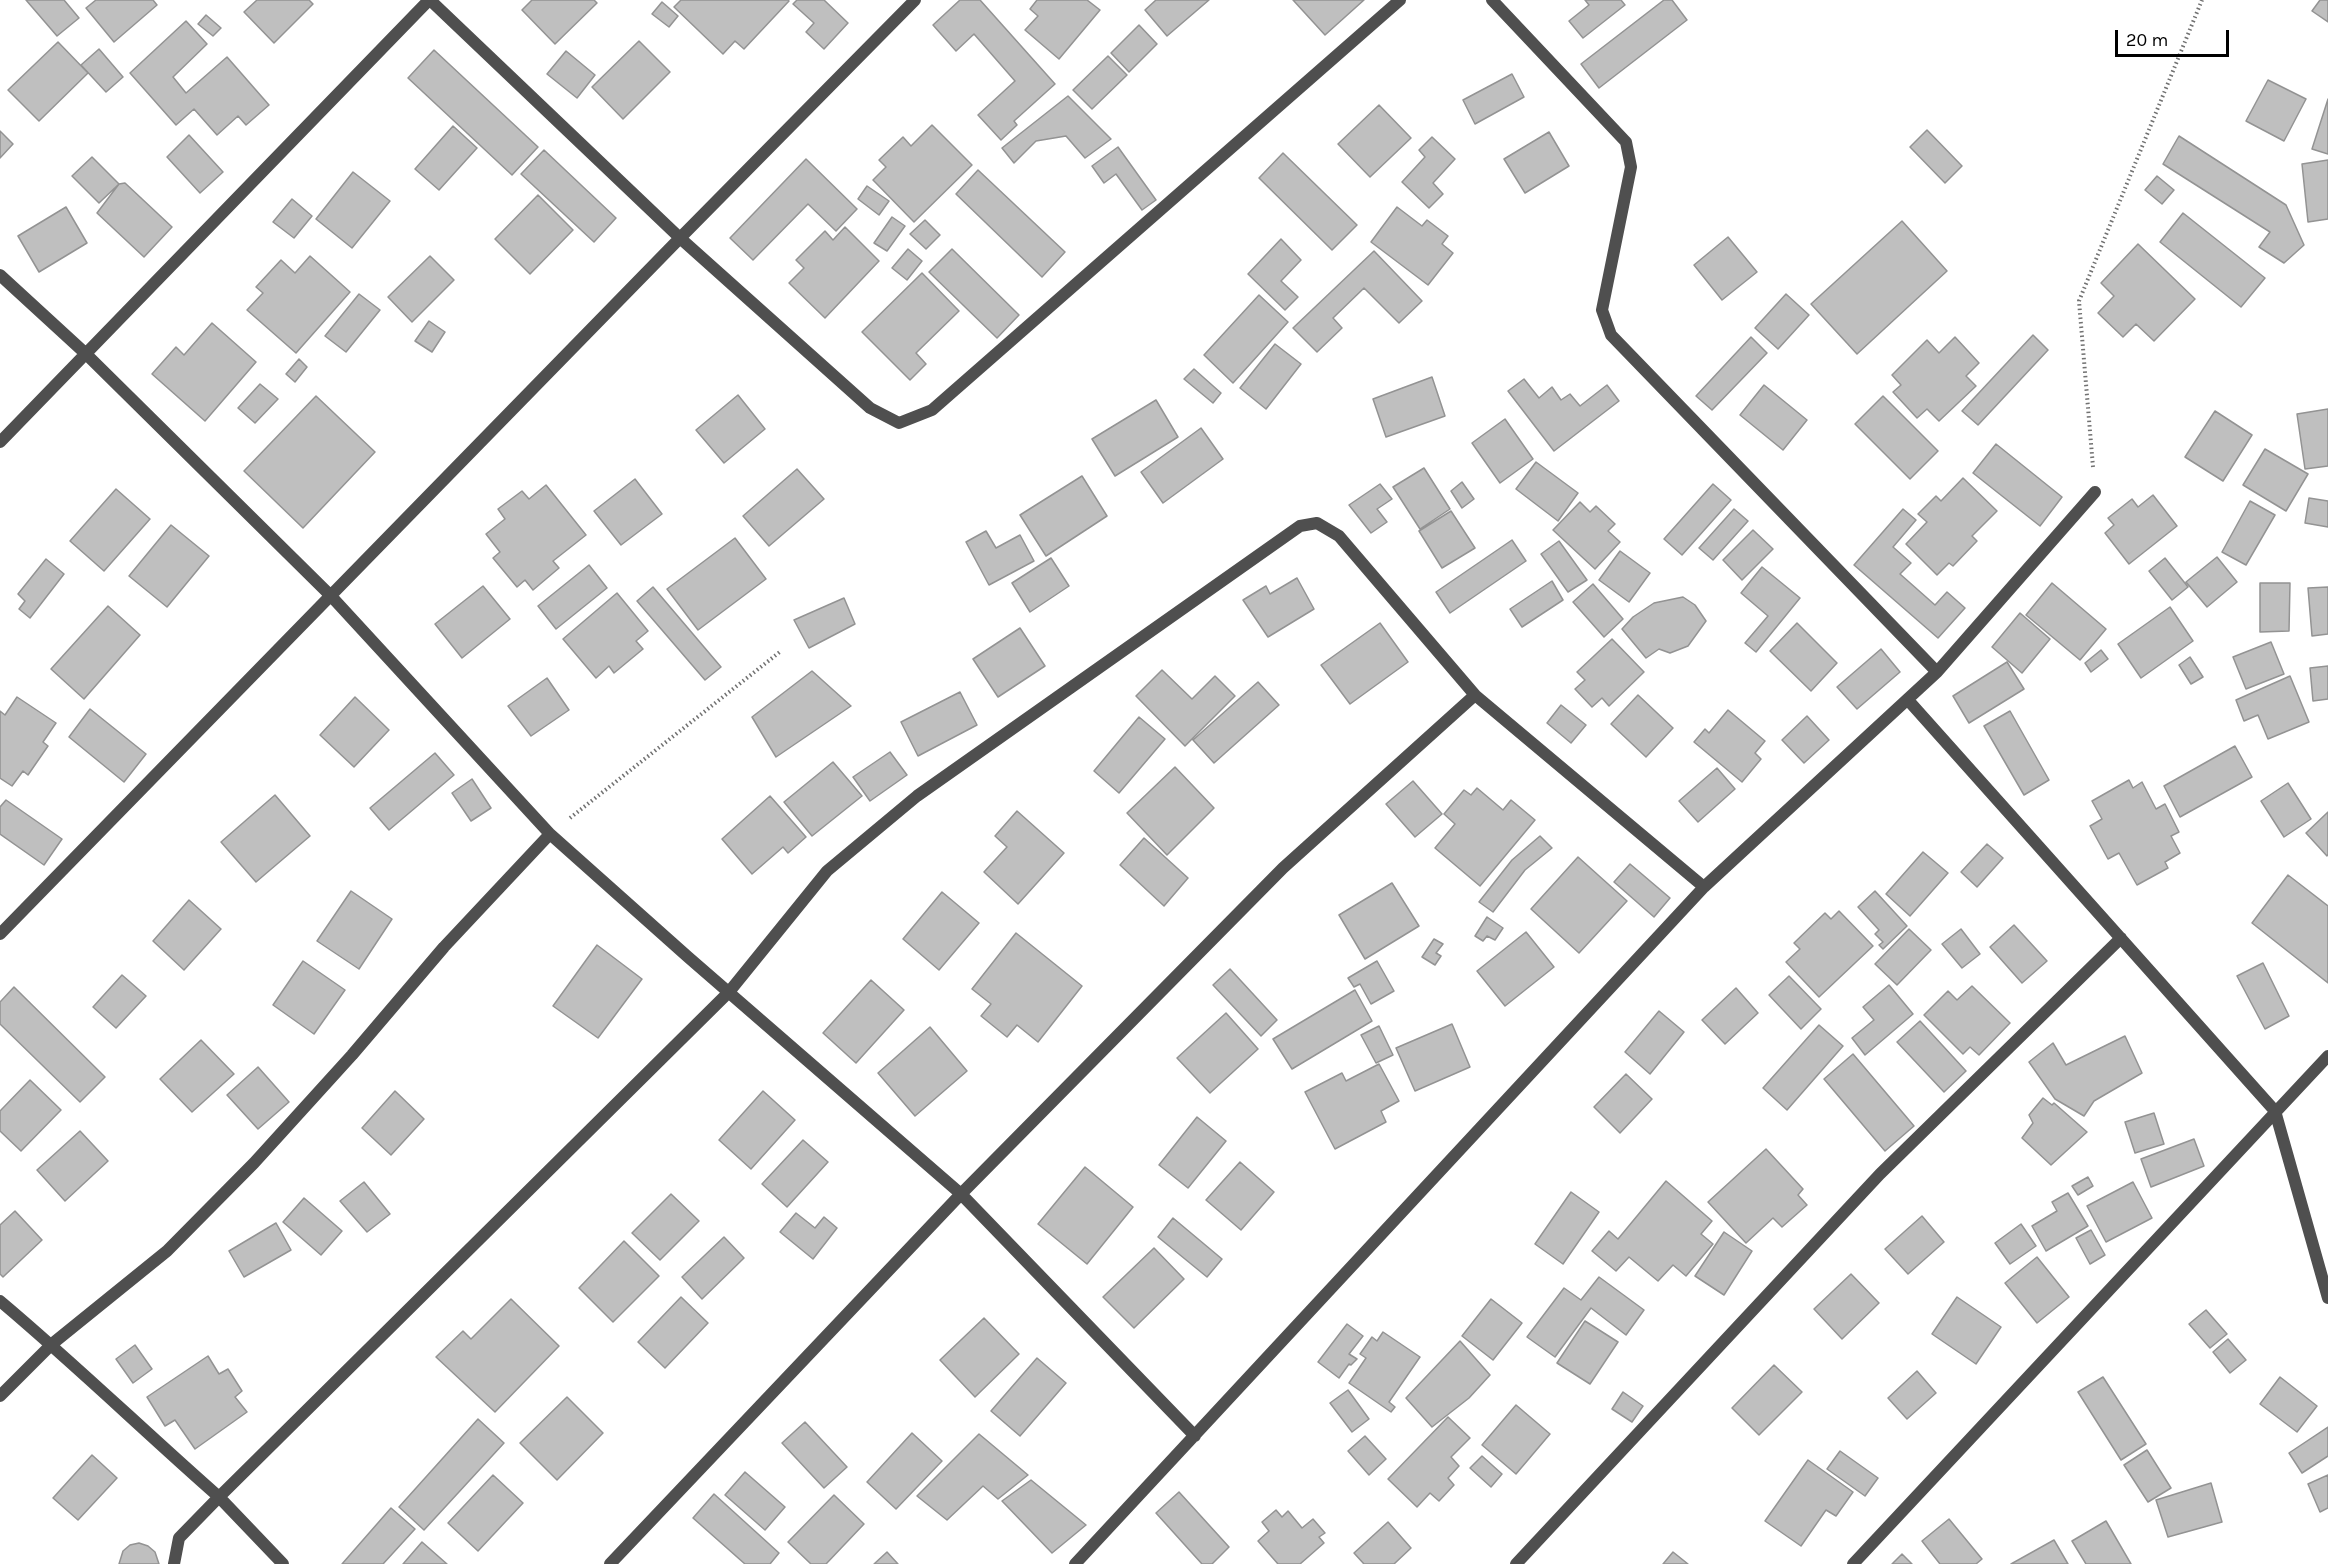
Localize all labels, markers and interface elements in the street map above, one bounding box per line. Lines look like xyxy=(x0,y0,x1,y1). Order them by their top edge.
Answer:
scale bar xyxy=(2118,18,2232,56)
text: 20 m xyxy=(2126,29,2168,51)

